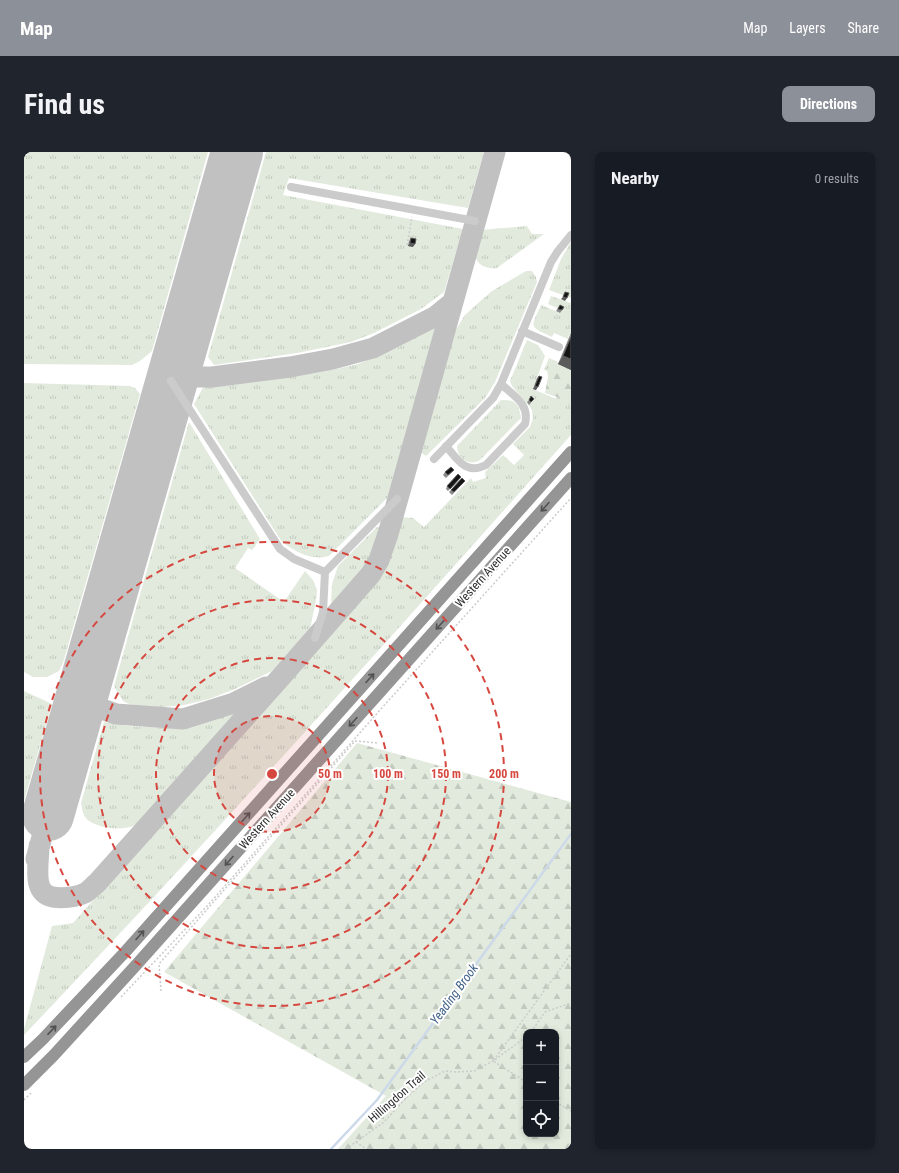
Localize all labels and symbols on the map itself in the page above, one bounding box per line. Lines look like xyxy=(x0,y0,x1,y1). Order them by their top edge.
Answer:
one-way arrow xyxy=(541,502,550,512)
street label: Western Avenue xyxy=(452,544,514,610)
one-way arrow xyxy=(435,620,445,630)
one-way arrow xyxy=(365,673,374,683)
one-way arrow xyxy=(349,717,358,727)
centre of rings xyxy=(265,767,279,781)
text: 50 m xyxy=(318,767,342,781)
text: 100 m xyxy=(373,767,403,781)
text: 150 m xyxy=(431,767,461,781)
text: 200 m xyxy=(489,767,519,781)
street label: Western Avenue xyxy=(236,786,298,852)
one-way arrow xyxy=(241,812,250,822)
one-way arrow xyxy=(225,856,234,866)
one-way arrow xyxy=(136,929,145,940)
water label: Yeading Brook xyxy=(427,960,481,1027)
one-way arrow xyxy=(47,1024,56,1035)
street label: Hillingdon Trail xyxy=(366,1068,428,1126)

